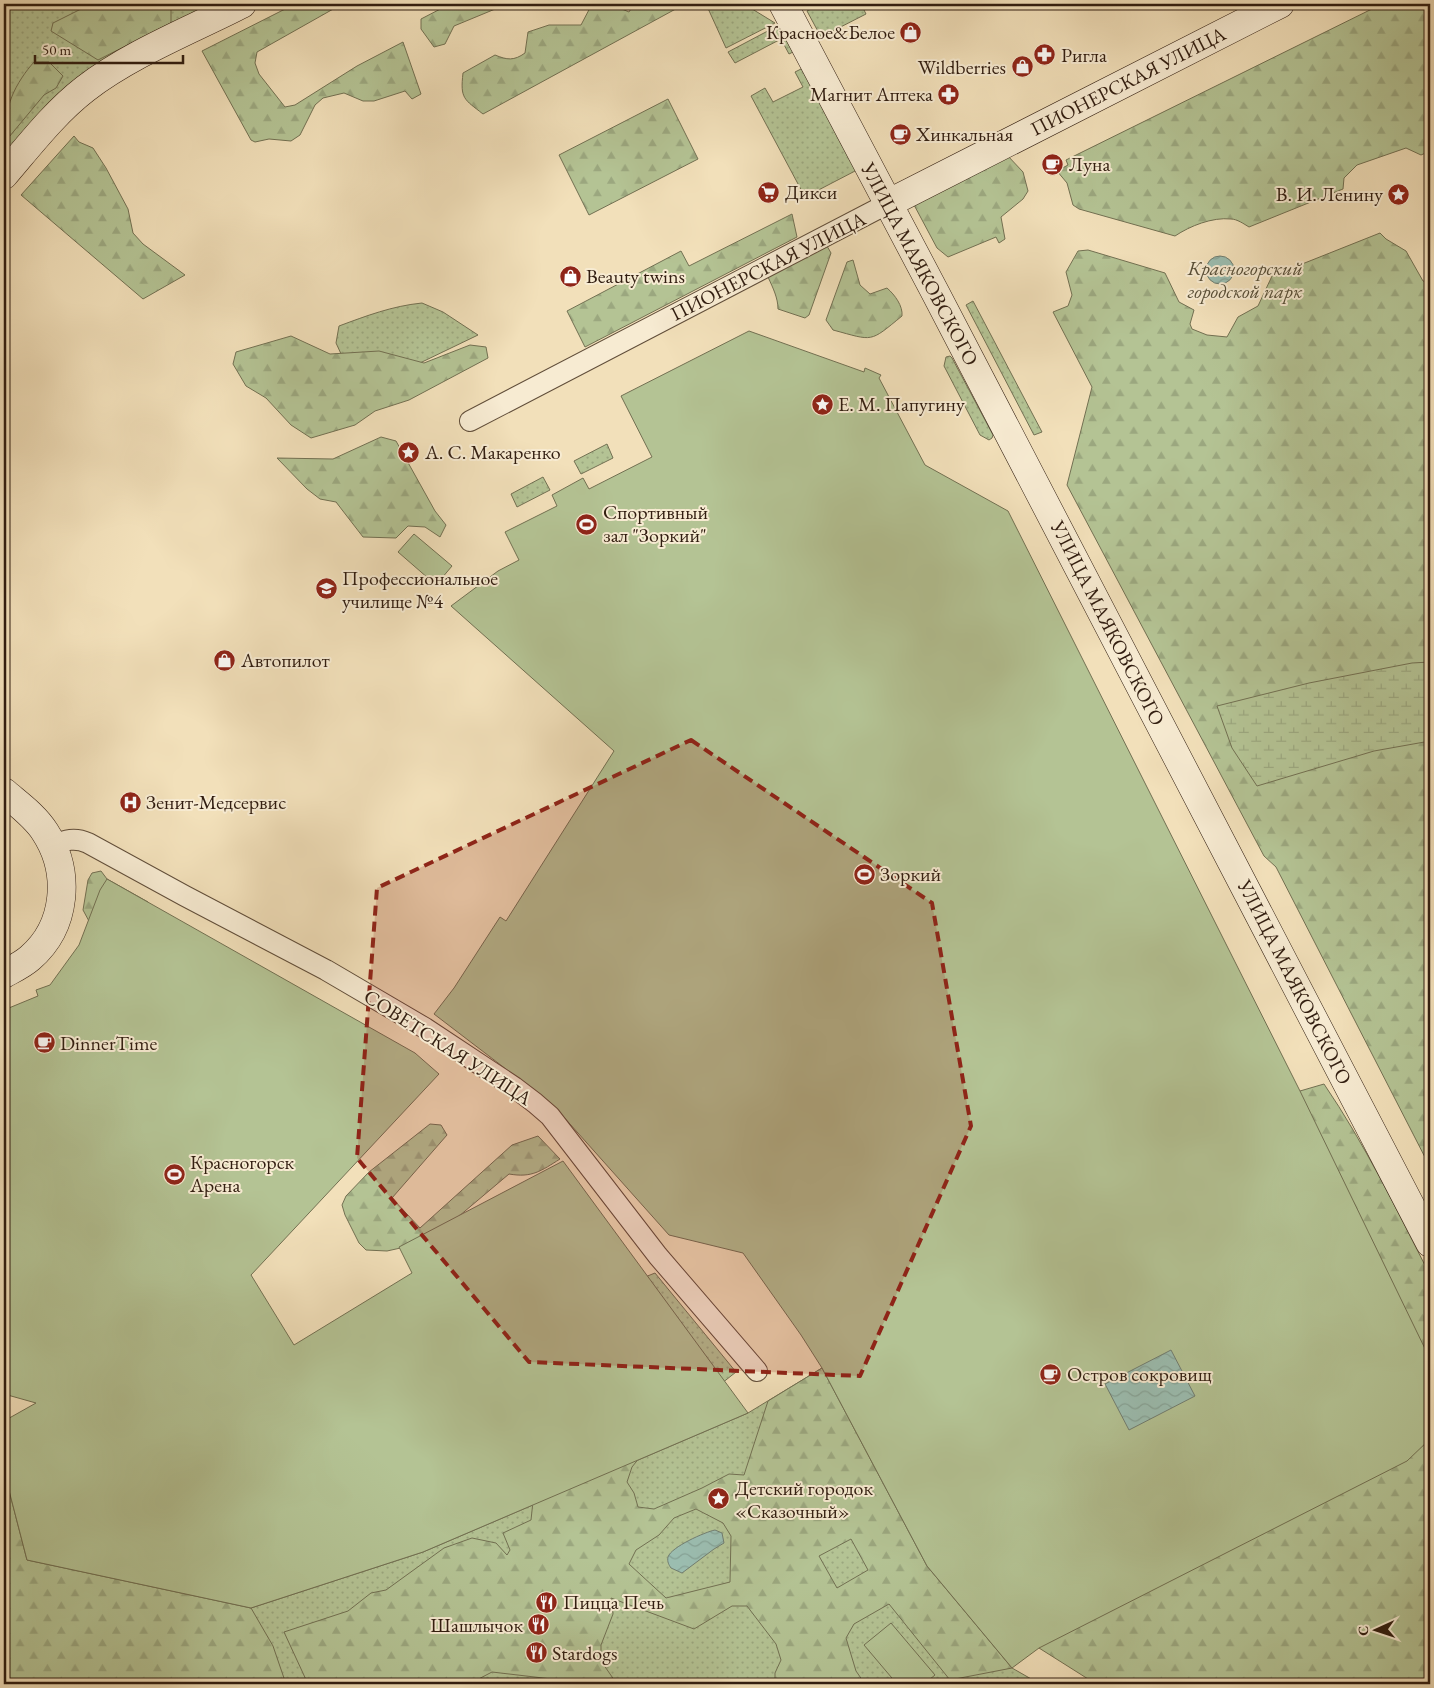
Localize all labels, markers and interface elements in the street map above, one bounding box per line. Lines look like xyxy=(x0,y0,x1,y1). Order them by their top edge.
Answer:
place label: Красное&Белое xyxy=(766,19,895,45)
shop icon: Красное&Белое xyxy=(899,20,923,44)
street label: ПИОНЕРСКАЯ УЛИЦА xyxy=(1026,20,1230,142)
scale bar xyxy=(35,32,182,64)
text: 50 m xyxy=(42,40,71,59)
place label: Ригла xyxy=(1061,42,1107,68)
pharmacy icon: Ригла xyxy=(1033,43,1057,67)
place label: Wildberries xyxy=(918,54,1006,80)
shop icon: Wildberries xyxy=(1010,55,1034,79)
place label: Магнит Аптека xyxy=(810,81,933,107)
pharmacy icon: Магнит Аптека xyxy=(937,82,961,106)
place label: Хинкальная xyxy=(915,121,1013,147)
cafe icon: Хинкальная xyxy=(888,122,912,146)
place label: Луна xyxy=(1069,151,1110,177)
cafe icon: Луна xyxy=(1041,152,1065,176)
street label: УЛИЦА МАЯКОВСКОГО xyxy=(855,157,985,370)
place label: Дикси xyxy=(785,179,838,205)
supermarket icon: Дикси xyxy=(757,180,781,204)
place label: В. И. Ленину xyxy=(1276,181,1383,207)
place icon: В. И. Ленину xyxy=(1387,182,1411,206)
street label: ПИОНЕРСКАЯ УЛИЦА xyxy=(666,205,870,327)
park label: Красногорский городской парк xyxy=(1186,255,1303,304)
place label: Beauty twins xyxy=(586,263,685,289)
shop icon: Beauty twins xyxy=(558,264,582,288)
place label: Е. М. Папугину xyxy=(838,391,965,417)
place icon: Е. М. Папугину xyxy=(810,392,834,416)
place label: А. С. Макаренко xyxy=(424,439,561,465)
place icon: А. С. Макаренко xyxy=(397,440,421,464)
place label: Спортивный зал "Зоркий" xyxy=(603,499,708,548)
sports icon: Спортивный зал "Зоркий" xyxy=(575,512,599,536)
street label: УЛИЦА МАЯКОВСКОГО xyxy=(1045,515,1171,730)
place label: Профессиональное училище №4 xyxy=(342,565,498,614)
school or university icon: Профессиональное училище №4 xyxy=(314,577,338,601)
place label: Автопилот xyxy=(240,647,330,673)
shop icon: Автопилот xyxy=(213,648,237,672)
place label: Зенит-Медсервис xyxy=(146,789,286,815)
hospital icon: Зенит-Медсервис xyxy=(118,790,142,814)
place label: Зоркий xyxy=(880,861,942,887)
sports icon: Зоркий xyxy=(852,862,876,886)
street label: УЛИЦА МАЯКОВСКОГО xyxy=(1232,874,1358,1089)
street label: СОВЕТСКАЯ УЛИЦА xyxy=(359,983,537,1111)
place label: DinnerTime xyxy=(60,1030,157,1056)
cafe icon: DinnerTime xyxy=(32,1031,56,1055)
place label: Красногорск Арена xyxy=(189,1149,295,1198)
sports icon: Красногорск Арена xyxy=(162,1162,186,1186)
place label: Остров сокровищ xyxy=(1067,1361,1212,1387)
cafe icon: Остров сокровищ xyxy=(1039,1362,1063,1386)
place label: Детский городок «Сказочный» xyxy=(735,1475,873,1524)
place icon: Детский городок «Сказочный» xyxy=(707,1487,731,1511)
place label: Пицца Печь xyxy=(563,1589,664,1615)
restaurant icon: Пицца Печь xyxy=(535,1590,559,1614)
north arrow xyxy=(1352,1606,1402,1656)
place label: Шашлычок xyxy=(430,1612,523,1638)
restaurant icon: Шашлычок xyxy=(527,1613,551,1637)
text: С xyxy=(1354,1625,1372,1636)
place label: Stardogs xyxy=(552,1640,617,1666)
restaurant icon: Stardogs xyxy=(524,1641,548,1665)

